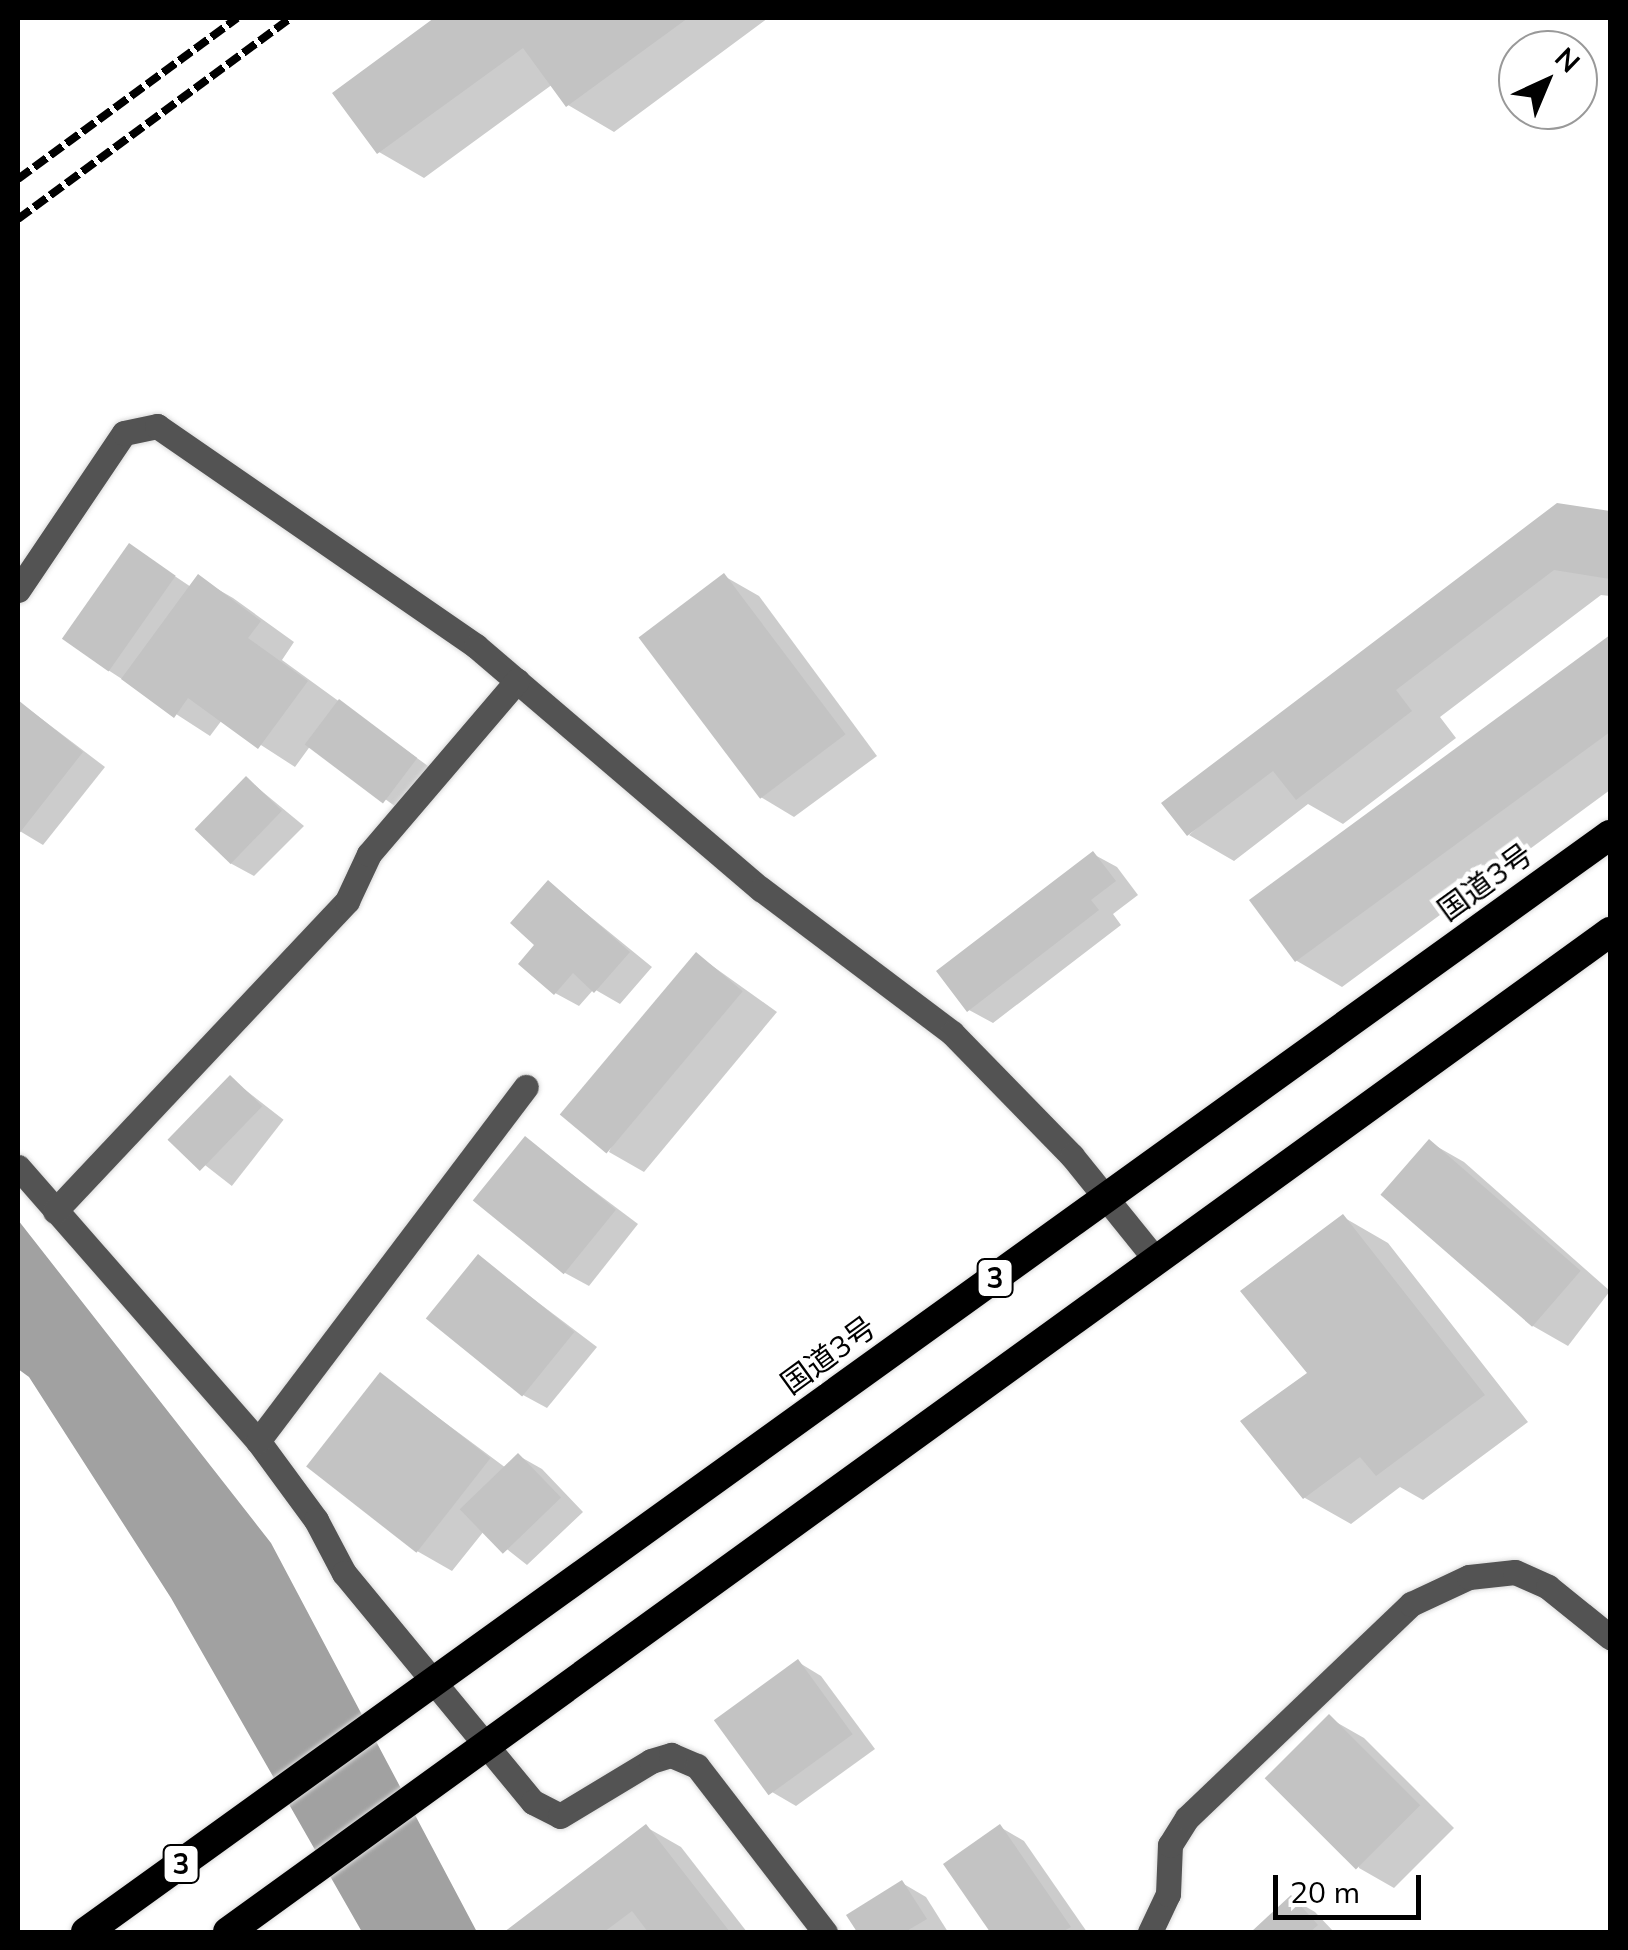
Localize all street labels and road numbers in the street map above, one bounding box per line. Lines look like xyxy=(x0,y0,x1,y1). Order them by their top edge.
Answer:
street label: 国道3号 xyxy=(1431,836,1539,928)
road number: 3 xyxy=(975,1255,1015,1301)
street label: 国道3号 xyxy=(774,1309,882,1401)
road number: 3 xyxy=(161,1841,201,1887)

